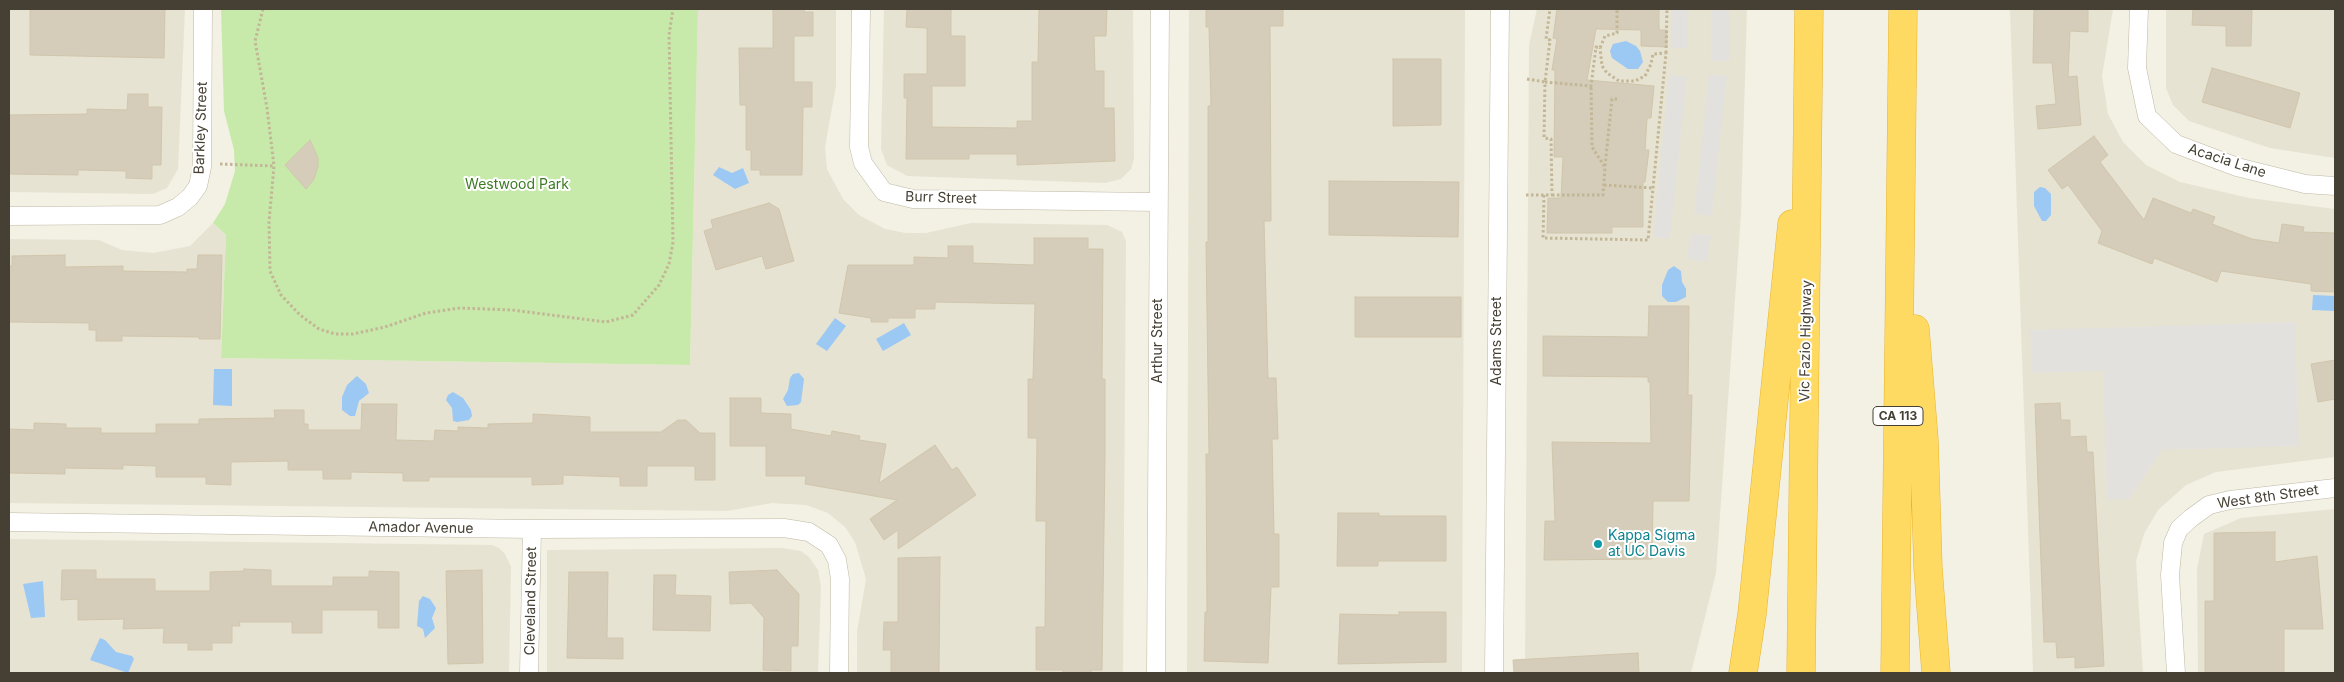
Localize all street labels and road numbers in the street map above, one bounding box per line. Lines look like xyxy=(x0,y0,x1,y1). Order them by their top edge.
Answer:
street label: Barkley Street xyxy=(191,81,211,175)
street label: Acacia Lane xyxy=(2186,140,2268,182)
street label: Burr Street xyxy=(905,188,977,208)
street label: Vic Fazio Highway xyxy=(1797,280,1815,402)
street label: Adams Street xyxy=(1489,296,1505,386)
street label: Arthur Street xyxy=(1150,299,1166,383)
road number: CA 113 xyxy=(1873,406,1923,426)
street label: West 8th Street xyxy=(2216,482,2320,512)
street label: Amador Avenue xyxy=(368,519,474,537)
street label: Cleveland Street xyxy=(522,546,540,656)

